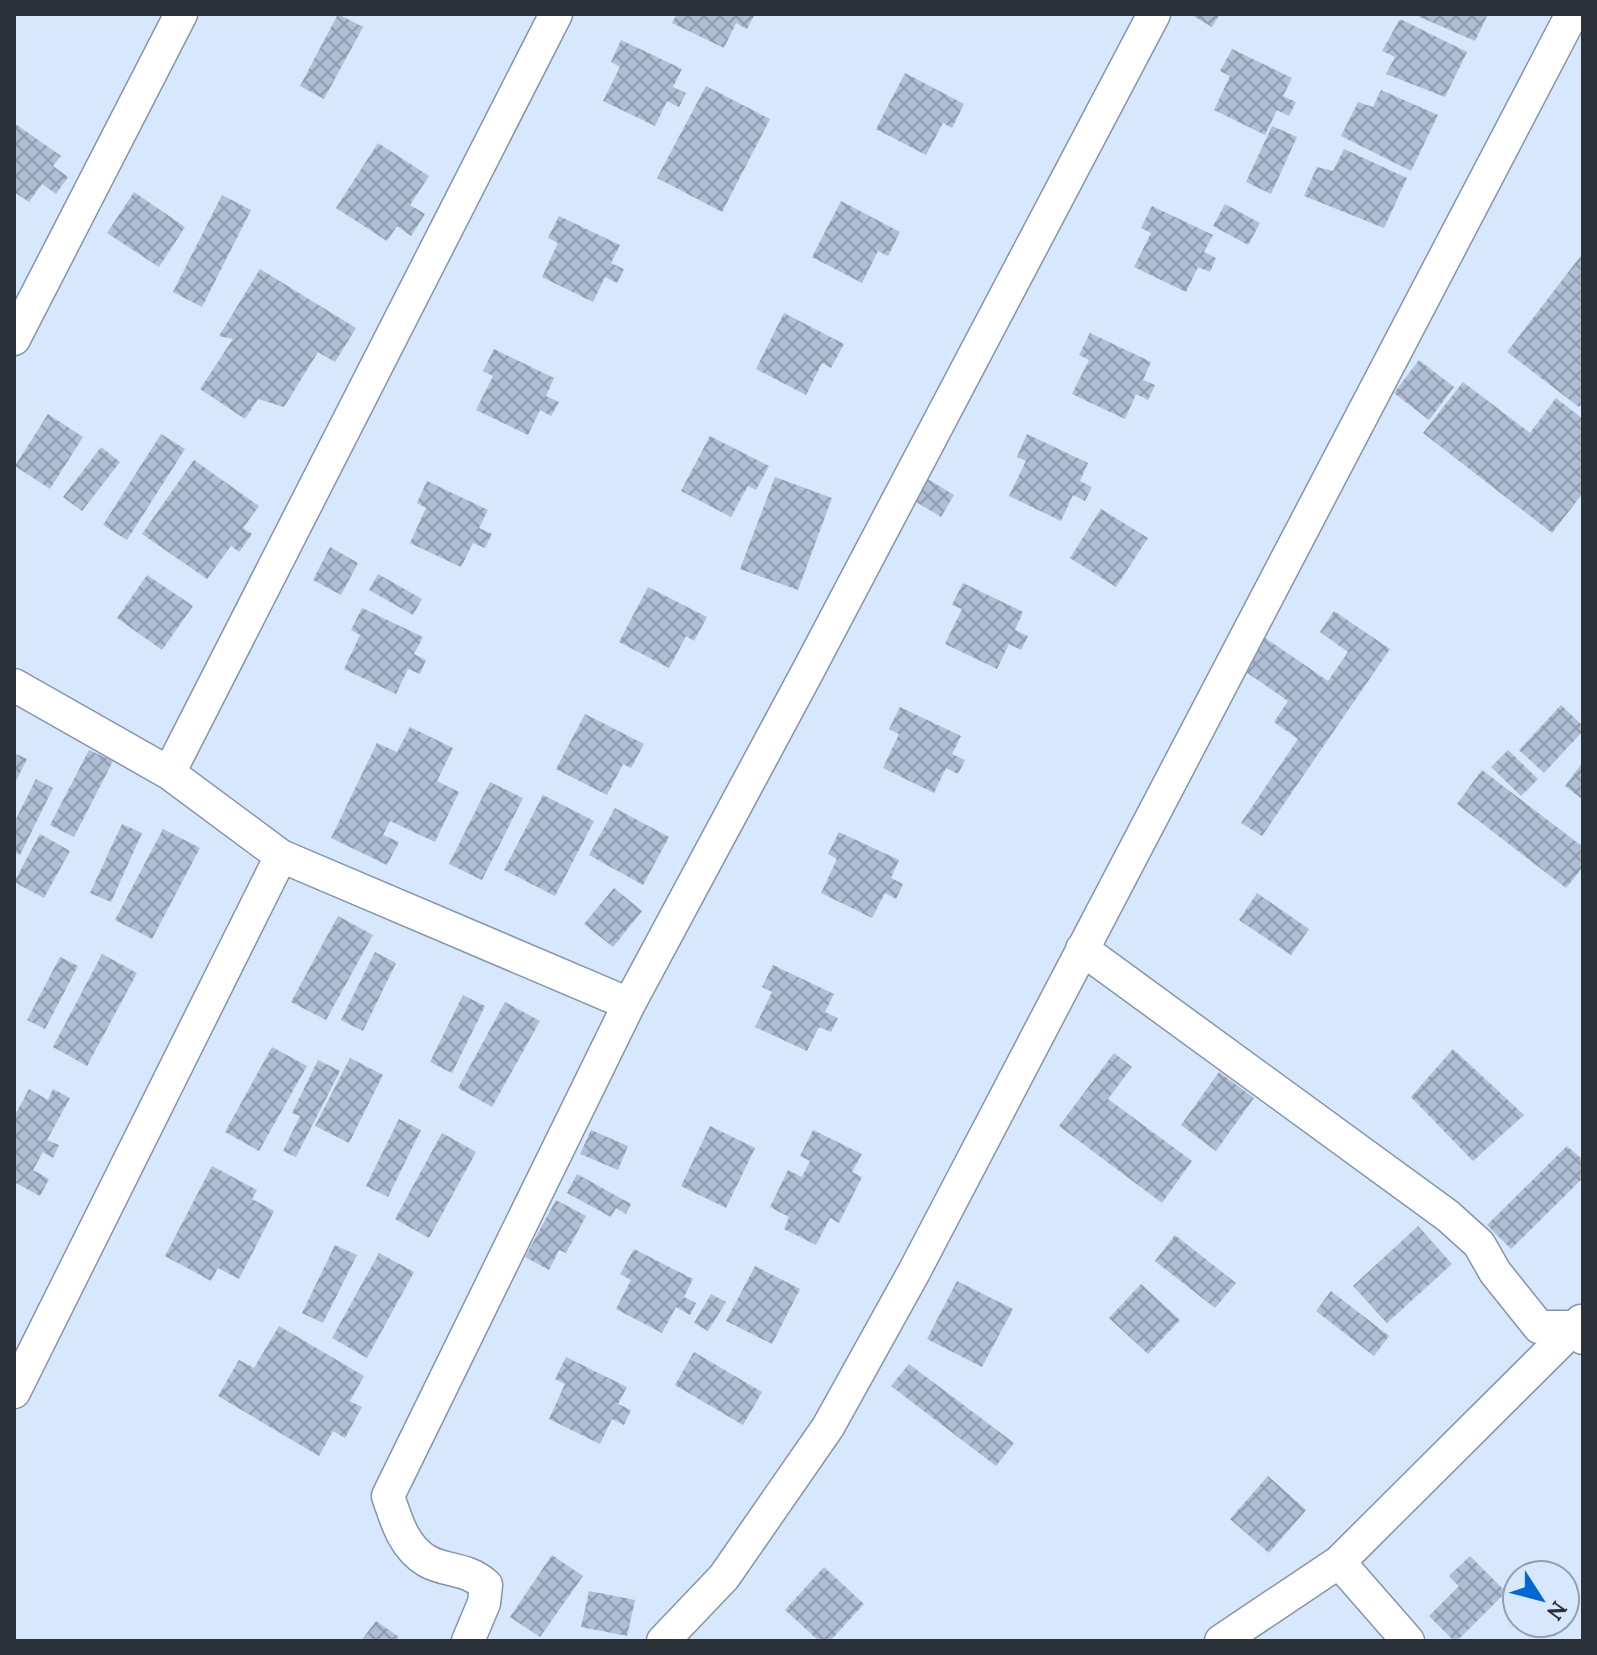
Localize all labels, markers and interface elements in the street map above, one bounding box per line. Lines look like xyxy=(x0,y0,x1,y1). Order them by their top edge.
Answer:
north arrow xyxy=(1501,1559,1581,1639)
text: N xyxy=(1541,1596,1574,1626)

